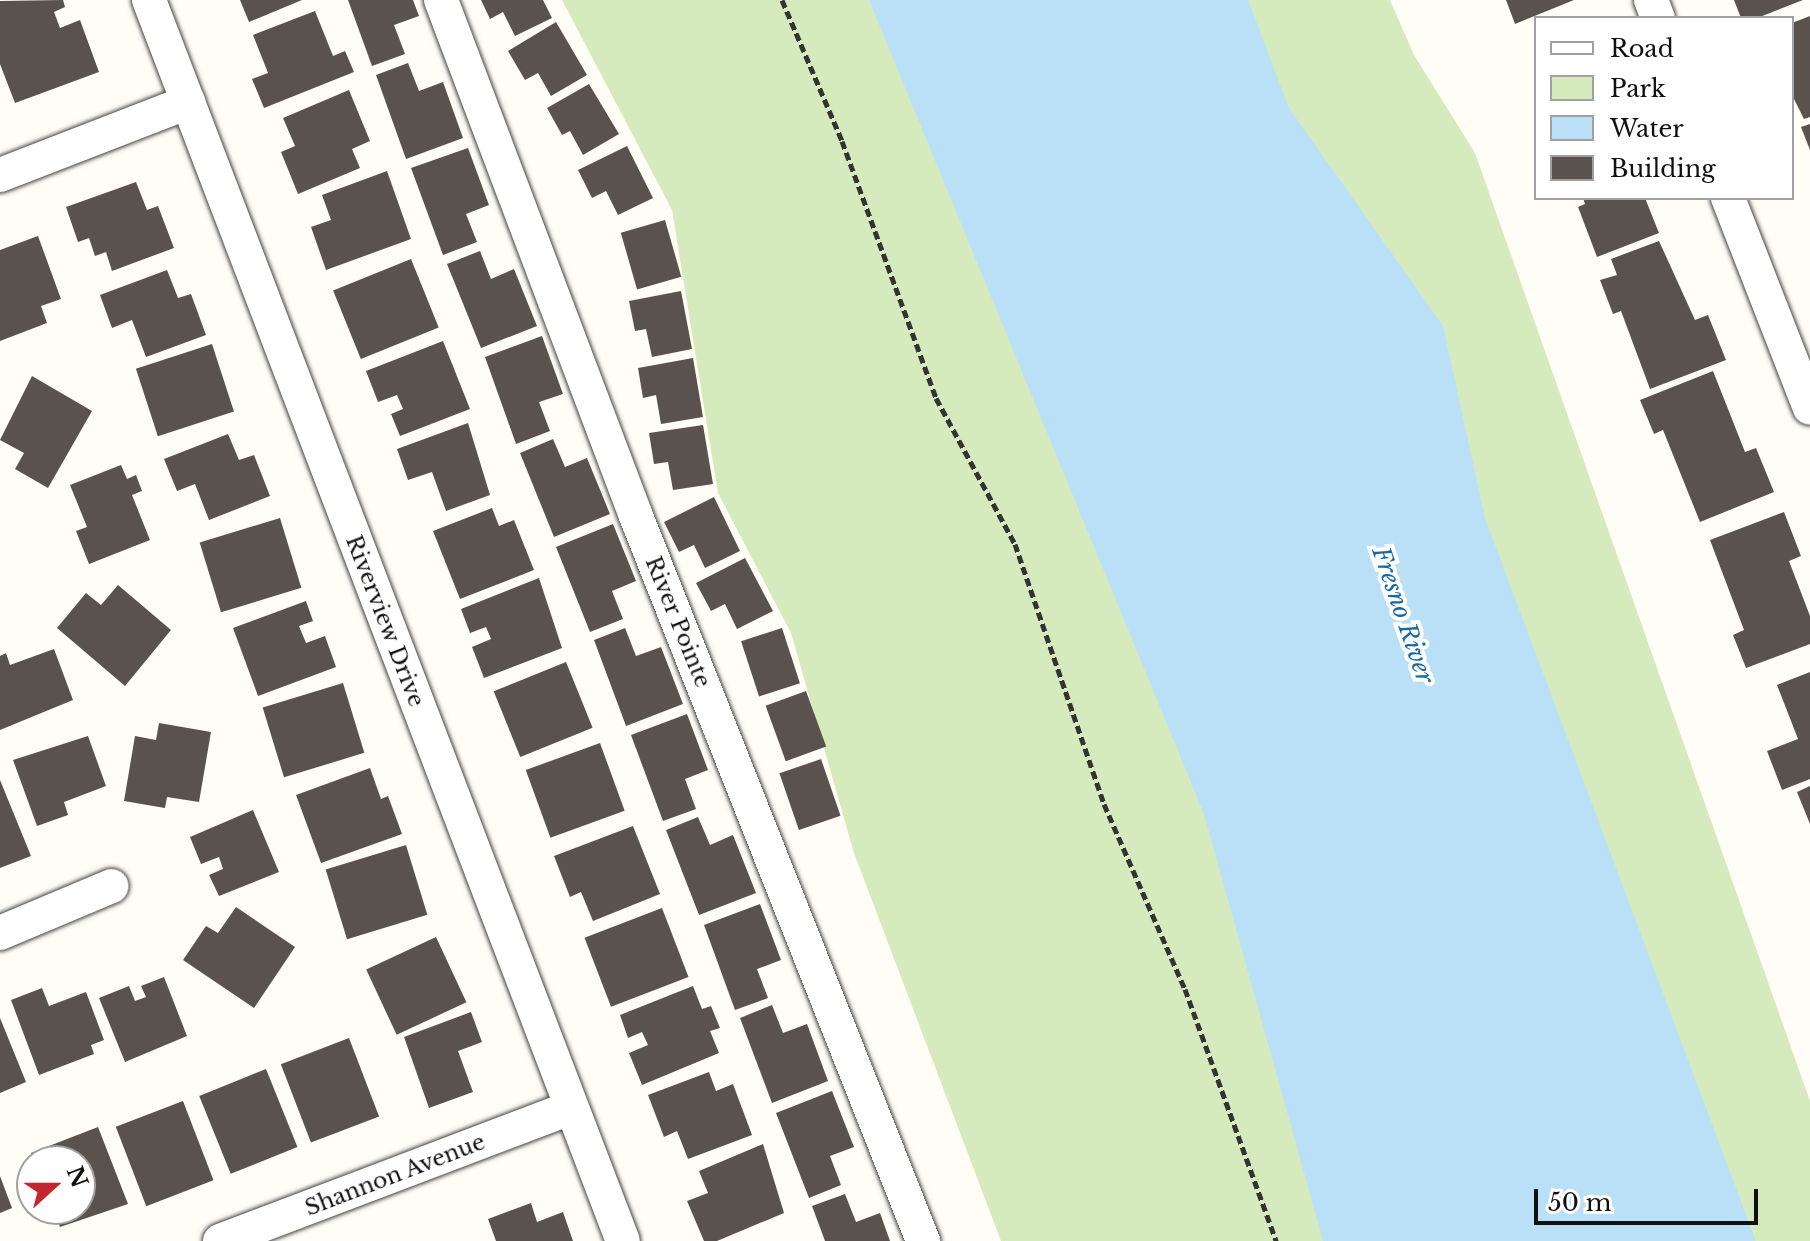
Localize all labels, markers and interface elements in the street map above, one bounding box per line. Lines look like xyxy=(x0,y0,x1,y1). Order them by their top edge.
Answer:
legend xyxy=(1534,16,1794,200)
text: Road xyxy=(1610,34,1674,63)
text: Park xyxy=(1610,74,1666,103)
text: Water xyxy=(1610,114,1684,143)
text: Building xyxy=(1610,154,1716,183)
street label: Riverview Drive xyxy=(340,531,430,711)
water label: Fresno River xyxy=(1366,543,1440,687)
street label: River Pointe xyxy=(640,552,716,692)
street label: Shannon Avenue xyxy=(301,1128,489,1222)
north arrow xyxy=(16,1145,96,1225)
text: N xyxy=(61,1162,93,1191)
scale bar xyxy=(1538,1173,1762,1223)
text: 50 m xyxy=(1548,1188,1611,1217)

